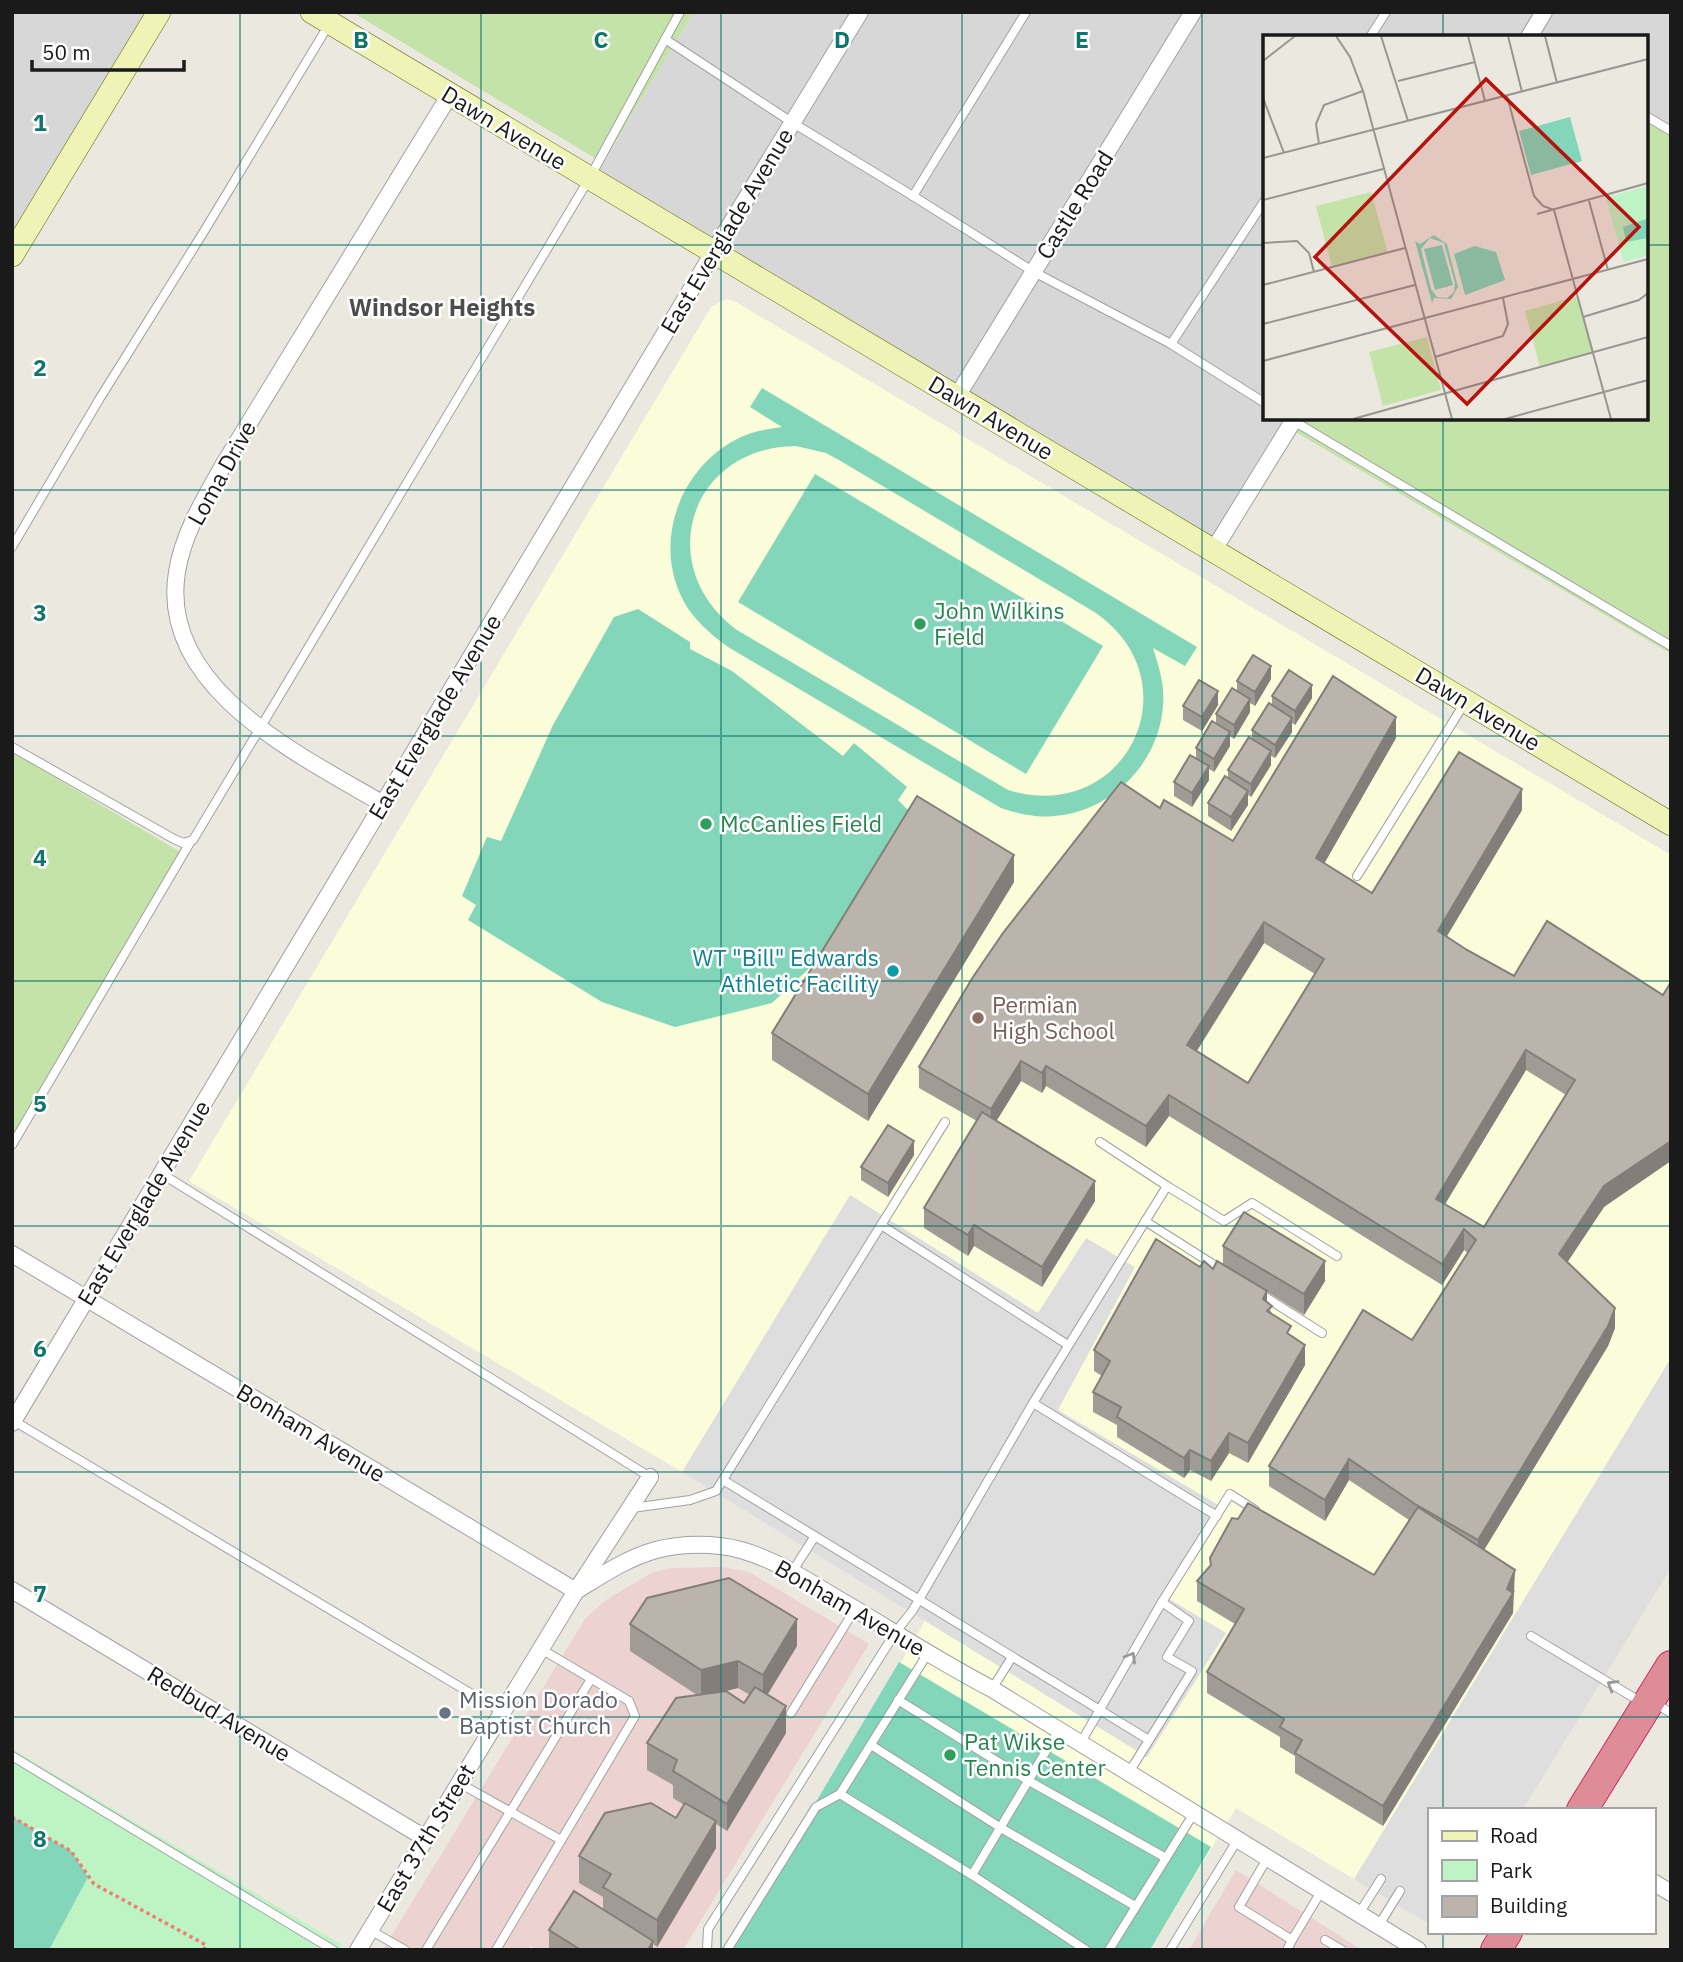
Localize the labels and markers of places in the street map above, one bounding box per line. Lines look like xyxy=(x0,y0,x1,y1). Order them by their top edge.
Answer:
place label: John Wilkins Field xyxy=(934,595,1065,651)
marker: John Wilkins Field xyxy=(912,616,928,632)
place label: McCanlies Field xyxy=(720,808,882,838)
marker: McCanlies Field xyxy=(698,816,714,832)
place label: WT "Bill" Edwards Athletic Facility xyxy=(693,942,880,998)
marker: WT "Bill" Edwards Athletic Facility xyxy=(885,963,901,979)
place label: Permian High School xyxy=(992,989,1115,1045)
marker: Permian High School xyxy=(970,1010,986,1026)
place label: Mission Dorado Baptist Church xyxy=(459,1684,618,1740)
marker: Mission Dorado Baptist Church xyxy=(437,1705,453,1721)
place label: Pat Wikse Tennis Center xyxy=(964,1726,1106,1782)
marker: Pat Wikse Tennis Center xyxy=(942,1747,958,1763)

